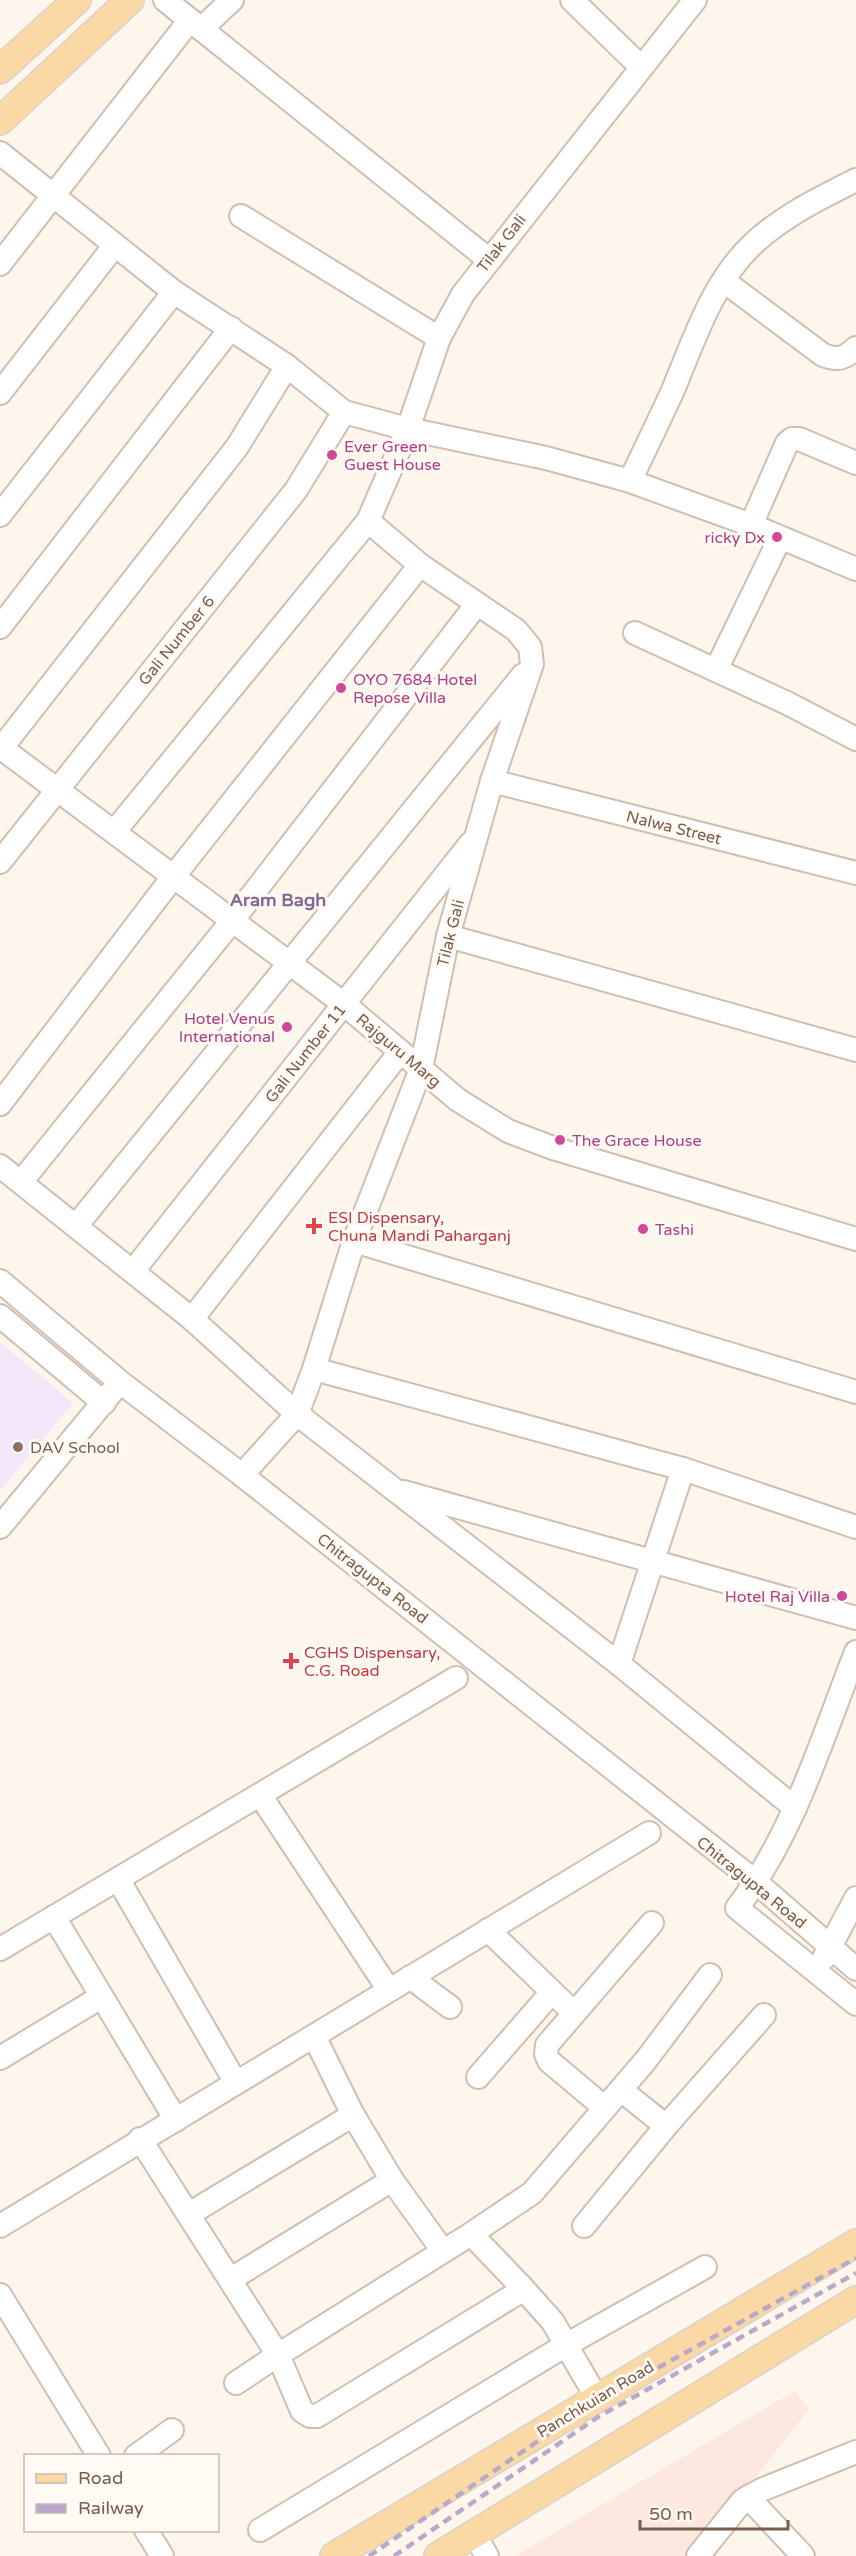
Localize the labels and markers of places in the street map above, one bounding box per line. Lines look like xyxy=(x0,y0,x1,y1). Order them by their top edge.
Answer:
place label: Ever Green Guest House xyxy=(344,437,441,475)
marker: Ever Green Guest House xyxy=(325,448,339,462)
place label: ricky Dx xyxy=(704,528,765,548)
marker: ricky Dx xyxy=(770,530,784,544)
place label: OYO 7684 Hotel Repose Villa xyxy=(353,670,477,708)
marker: OYO 7684 Hotel Repose Villa xyxy=(334,681,348,695)
place label: Hotel Venus International xyxy=(179,1009,275,1047)
marker: Hotel Venus International xyxy=(280,1020,294,1034)
place label: The Grace House xyxy=(572,1131,702,1151)
marker: The Grace House xyxy=(553,1133,567,1147)
place label: ESI Dispensary, Chuna Mandi Paharganj xyxy=(328,1208,511,1246)
marker: ESI Dispensary, Chuna Mandi Paharganj xyxy=(305,1217,323,1235)
place label: Tashi xyxy=(655,1220,694,1240)
marker: Tashi xyxy=(636,1222,650,1236)
place label: DAV School xyxy=(30,1438,120,1458)
marker: DAV School xyxy=(11,1440,25,1454)
place label: Hotel Raj Villa xyxy=(725,1587,830,1607)
marker: Hotel Raj Villa xyxy=(835,1589,849,1603)
place label: CGHS Dispensary, C.G. Road xyxy=(304,1643,440,1681)
marker: CGHS Dispensary, C.G. Road xyxy=(282,1652,300,1670)

